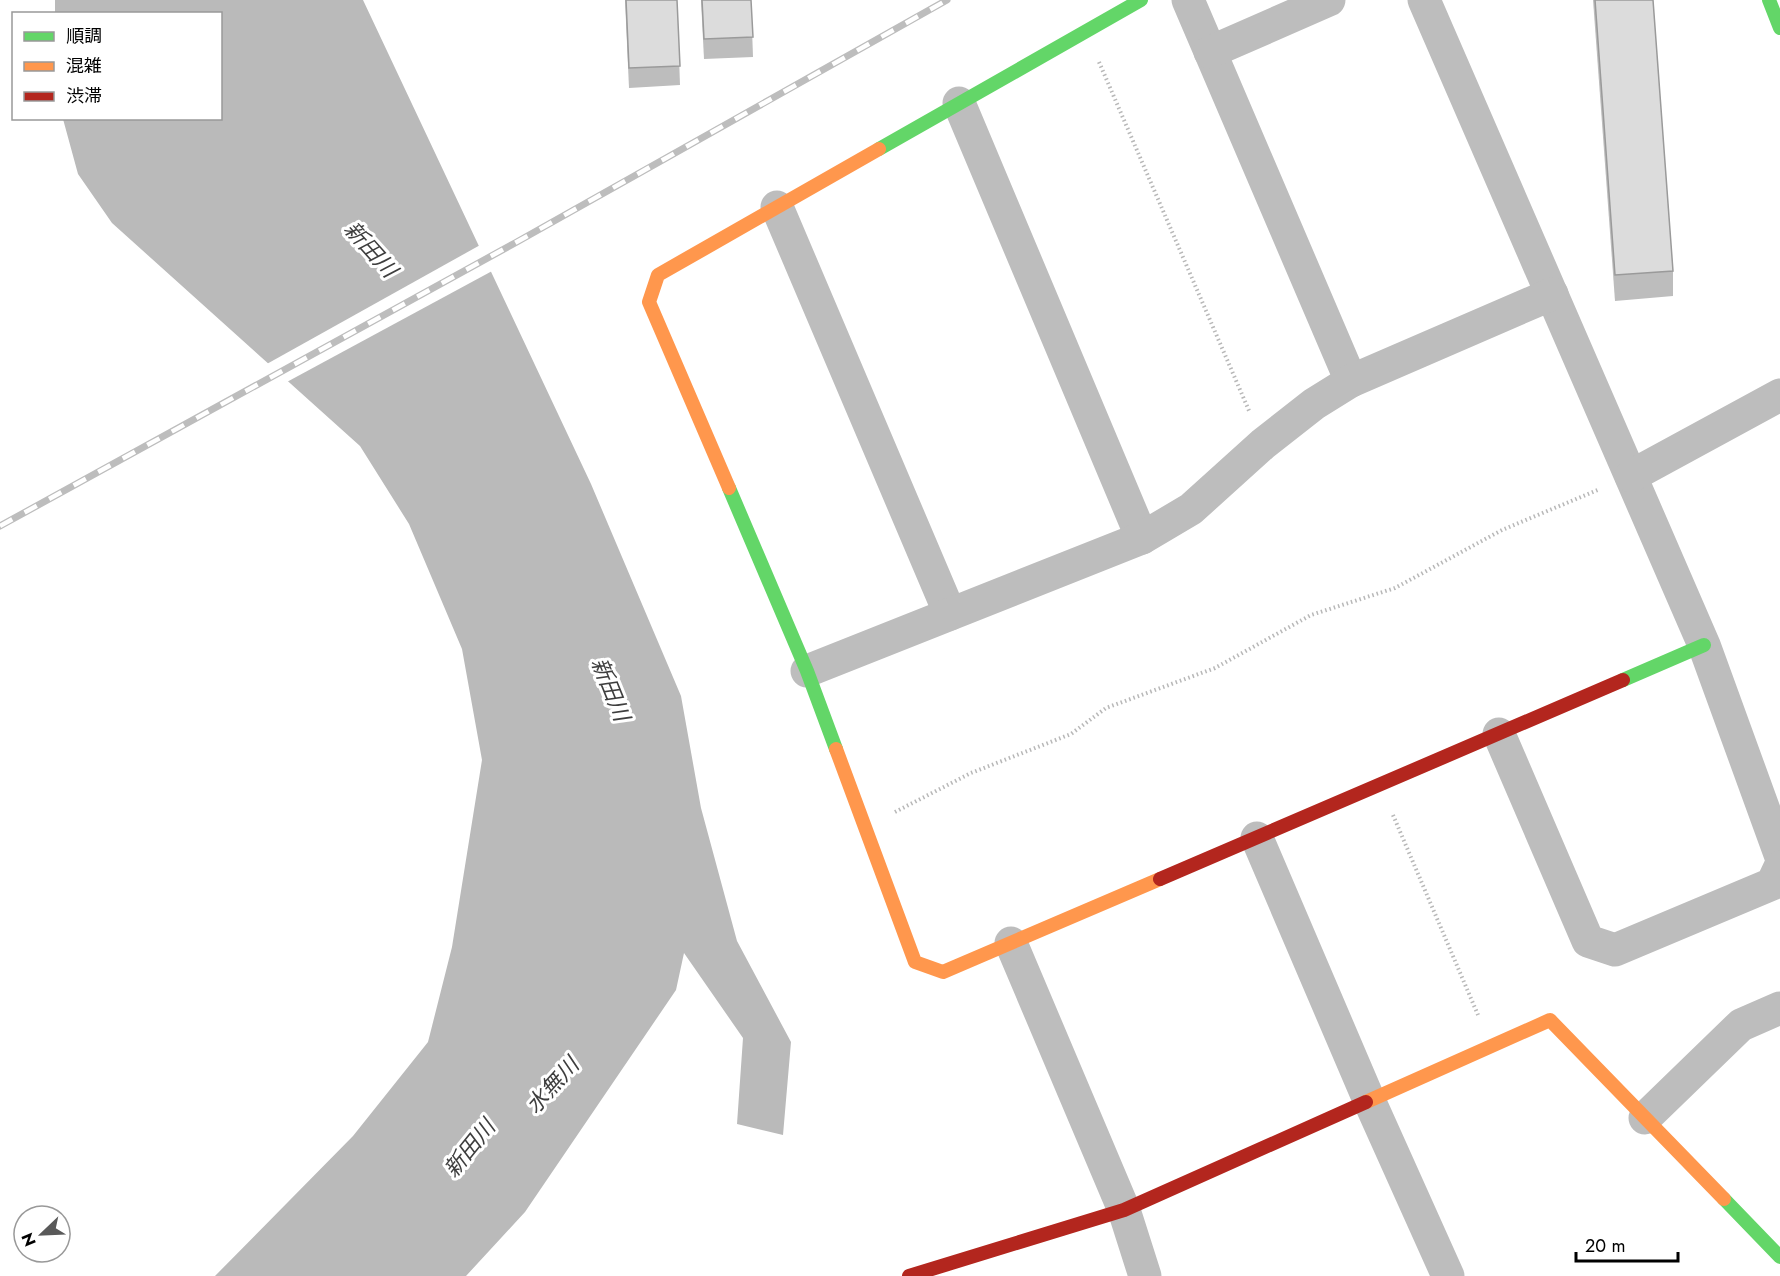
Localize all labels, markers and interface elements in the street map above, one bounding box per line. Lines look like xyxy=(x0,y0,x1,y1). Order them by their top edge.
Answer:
legend xyxy=(12,12,222,120)
text: 順調 xyxy=(66,23,102,49)
text: 混雑 xyxy=(66,53,102,79)
text: 渋滞 xyxy=(66,83,102,109)
water label: 新田川 xyxy=(337,214,406,286)
water label: 新田川 xyxy=(584,652,639,727)
water label: 水無川 xyxy=(518,1048,587,1120)
water label: 新田川 xyxy=(436,1111,503,1184)
north arrow xyxy=(12,1204,72,1264)
scale bar xyxy=(1576,1225,1678,1263)
text: N xyxy=(16,1229,42,1250)
text: 20 m xyxy=(1585,1233,1625,1259)

